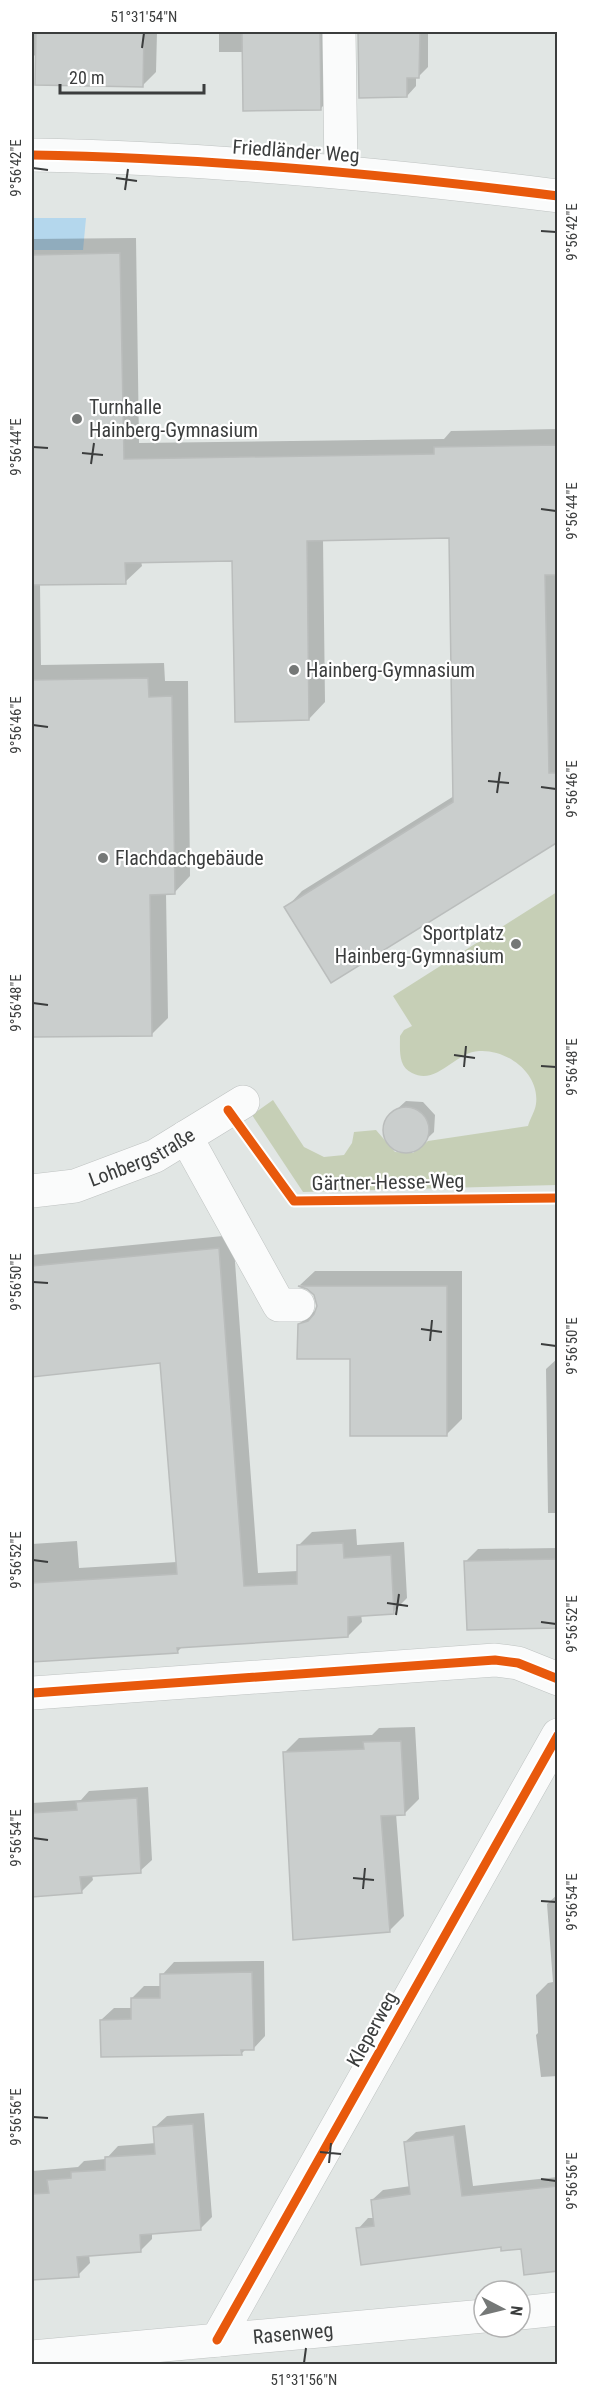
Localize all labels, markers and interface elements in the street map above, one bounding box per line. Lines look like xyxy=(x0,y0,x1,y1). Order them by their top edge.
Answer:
text: 51°31'54"N xyxy=(111,8,177,26)
scale bar xyxy=(60,57,204,95)
text: 20 m xyxy=(69,67,104,88)
street label: Friedländer Weg xyxy=(232,135,360,167)
text: 9°56'42"E xyxy=(7,139,25,197)
text: 9°56'42"E xyxy=(563,203,581,261)
place label: Turnhalle Hainberg-Gymnasium xyxy=(89,395,258,442)
marker: Turnhalle Hainberg-Gymnasium xyxy=(70,412,84,426)
text: 9°56'44"E xyxy=(7,418,25,476)
text: 9°56'44"E xyxy=(563,482,581,540)
place label: Hainberg-Gymnasium xyxy=(306,658,475,682)
marker: Hainberg-Gymnasium xyxy=(287,663,301,677)
text: 9°56'46"E xyxy=(7,696,25,754)
text: 9°56'46"E xyxy=(563,760,581,818)
place label: Flachdachgebäude xyxy=(115,846,264,870)
marker: Flachdachgebäude xyxy=(96,851,110,865)
place label: Sportplatz Hainberg-Gymnasium xyxy=(335,921,504,968)
marker: Sportplatz Hainberg-Gymnasium xyxy=(509,937,523,951)
text: 9°56'48"E xyxy=(7,974,25,1032)
text: 9°56'48"E xyxy=(563,1038,581,1096)
street label: Lohbergstraße xyxy=(85,1122,199,1192)
street label: Gärtner-Hesse-Weg xyxy=(312,1169,464,1195)
text: 9°56'50"E xyxy=(7,1253,25,1311)
text: 9°56'50"E xyxy=(563,1317,581,1375)
text: 9°56'52"E xyxy=(7,1531,25,1589)
text: 9°56'52"E xyxy=(563,1595,581,1653)
text: 9°56'54"E xyxy=(7,1809,25,1867)
text: 9°56'54"E xyxy=(563,1873,581,1931)
street label: Kleperweg xyxy=(341,1987,403,2071)
text: 9°56'56"E xyxy=(7,2088,25,2146)
text: 9°56'56"E xyxy=(563,2152,581,2210)
north arrow xyxy=(472,2279,532,2339)
text: N xyxy=(506,2305,526,2317)
street label: Rasenweg xyxy=(252,2318,334,2349)
text: 51°31'56"N xyxy=(271,2371,337,2389)

